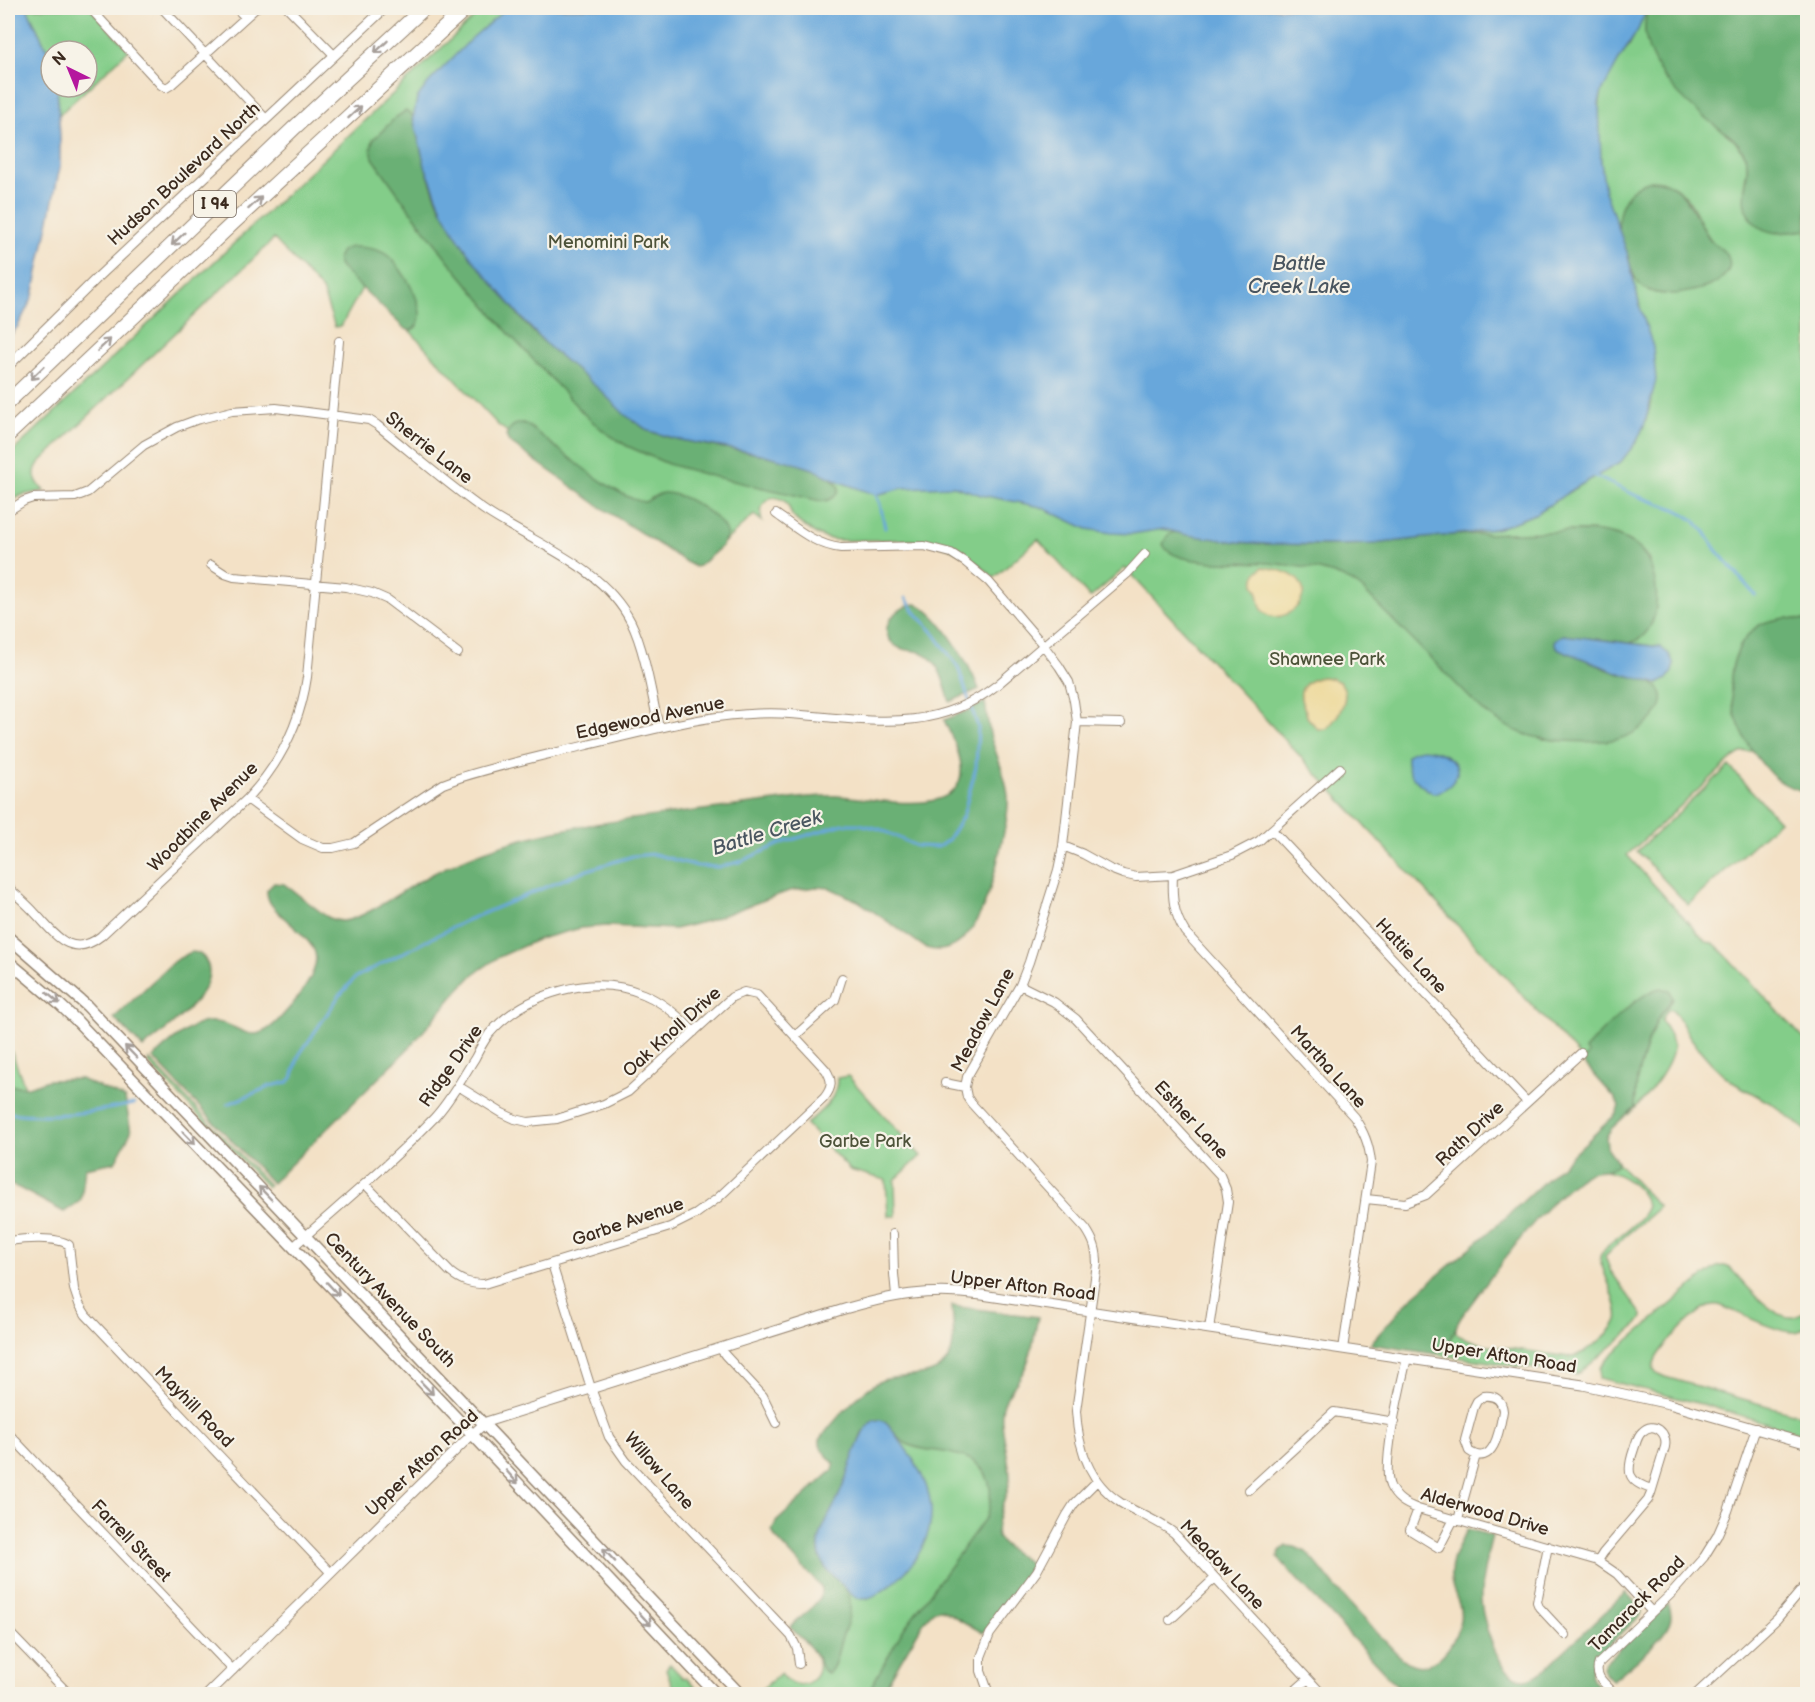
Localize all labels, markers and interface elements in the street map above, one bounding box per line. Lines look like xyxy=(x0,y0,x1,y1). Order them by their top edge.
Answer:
north arrow xyxy=(39,39,99,99)
one-way arrow xyxy=(374,40,389,55)
text: N xyxy=(49,48,71,70)
street label: Hudson Boulevard North xyxy=(104,98,264,250)
one-way arrow xyxy=(347,104,362,119)
road number: I 94 xyxy=(194,191,236,217)
one-way arrow xyxy=(248,196,263,210)
one-way arrow xyxy=(171,232,186,246)
park label: Menomini Park xyxy=(547,232,669,253)
water label: Battle Creek Lake xyxy=(1248,252,1351,299)
one-way arrow xyxy=(96,338,111,352)
one-way arrow xyxy=(30,366,45,381)
street label: Sherrie Lane xyxy=(381,407,477,489)
park label: Shawnee Park xyxy=(1269,649,1385,670)
street label: Edgewood Avenue xyxy=(574,692,726,744)
street label: Woodbine Avenue xyxy=(144,758,262,876)
water label: Battle Creek xyxy=(709,805,826,861)
street label: Hattie Lane xyxy=(1371,914,1451,998)
street label: Meadow Lane xyxy=(947,964,1019,1076)
street label: Oak Knoll Drive xyxy=(619,982,726,1081)
one-way arrow xyxy=(45,992,61,1005)
street label: Ridge Drive xyxy=(415,1021,487,1111)
street label: Martha Lane xyxy=(1285,1021,1371,1113)
one-way arrow xyxy=(124,1045,138,1060)
street label: Esther Lane xyxy=(1150,1077,1233,1164)
street label: Rath Drive xyxy=(1432,1097,1509,1171)
one-way arrow xyxy=(181,1130,195,1145)
park label: Garbe Park xyxy=(819,1131,911,1152)
one-way arrow xyxy=(258,1186,272,1201)
street label: Garbe Avenue xyxy=(570,1193,687,1251)
street label: Century Avenue South xyxy=(320,1228,460,1372)
street label: Upper Afton Road xyxy=(949,1267,1097,1305)
one-way arrow xyxy=(326,1282,340,1297)
street label: Upper Afton Road xyxy=(1430,1334,1578,1378)
street label: Mayhill Road xyxy=(150,1362,238,1452)
one-way arrow xyxy=(420,1381,434,1396)
street label: Upper Afton Road xyxy=(361,1405,483,1521)
street label: Willow Lane xyxy=(620,1428,698,1514)
one-way arrow xyxy=(505,1469,519,1484)
street label: Alderwood Drive xyxy=(1419,1484,1552,1540)
street label: Farrell Street xyxy=(87,1496,176,1587)
street label: Meadow Lane xyxy=(1175,1516,1269,1614)
one-way arrow xyxy=(602,1548,616,1563)
street label: Tamarack Road xyxy=(1585,1552,1689,1656)
one-way arrow xyxy=(638,1612,652,1627)

